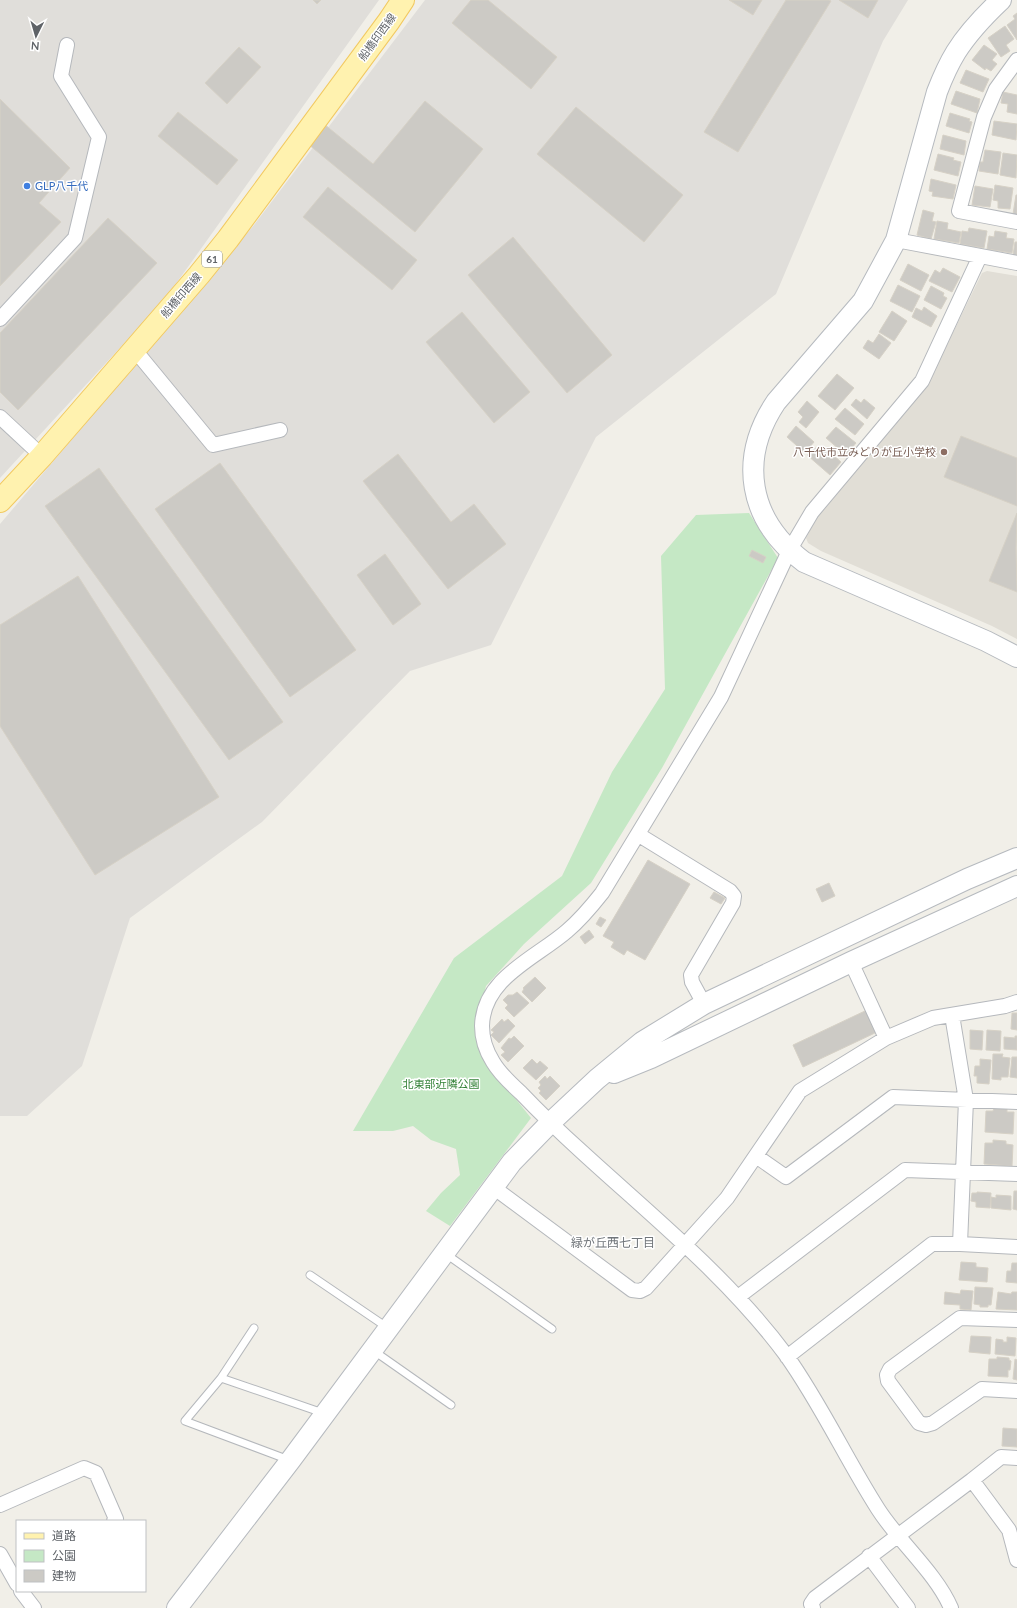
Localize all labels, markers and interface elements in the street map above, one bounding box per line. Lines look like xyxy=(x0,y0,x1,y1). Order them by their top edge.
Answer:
street label: 船橋印西線 xyxy=(355,11,398,63)
north arrow xyxy=(16,16,56,56)
text: N xyxy=(30,40,40,53)
place label: GLP八千代 xyxy=(35,179,88,192)
marker: GLP八千代 xyxy=(22,181,32,191)
road number: 61 xyxy=(202,251,222,267)
street label: 船橋印西線 xyxy=(158,270,204,320)
place label: 八千代市立みどりが丘小学校 xyxy=(793,445,936,458)
marker: 八千代市立みどりが丘小学校 xyxy=(939,447,949,457)
park label: 北東部近隣公園 xyxy=(403,1077,480,1090)
district label: 緑が丘西七丁目 xyxy=(571,1235,655,1250)
legend xyxy=(16,1520,146,1592)
text: 道路 xyxy=(52,1528,76,1543)
text: 公園 xyxy=(52,1548,76,1563)
text: 建物 xyxy=(52,1568,76,1583)

